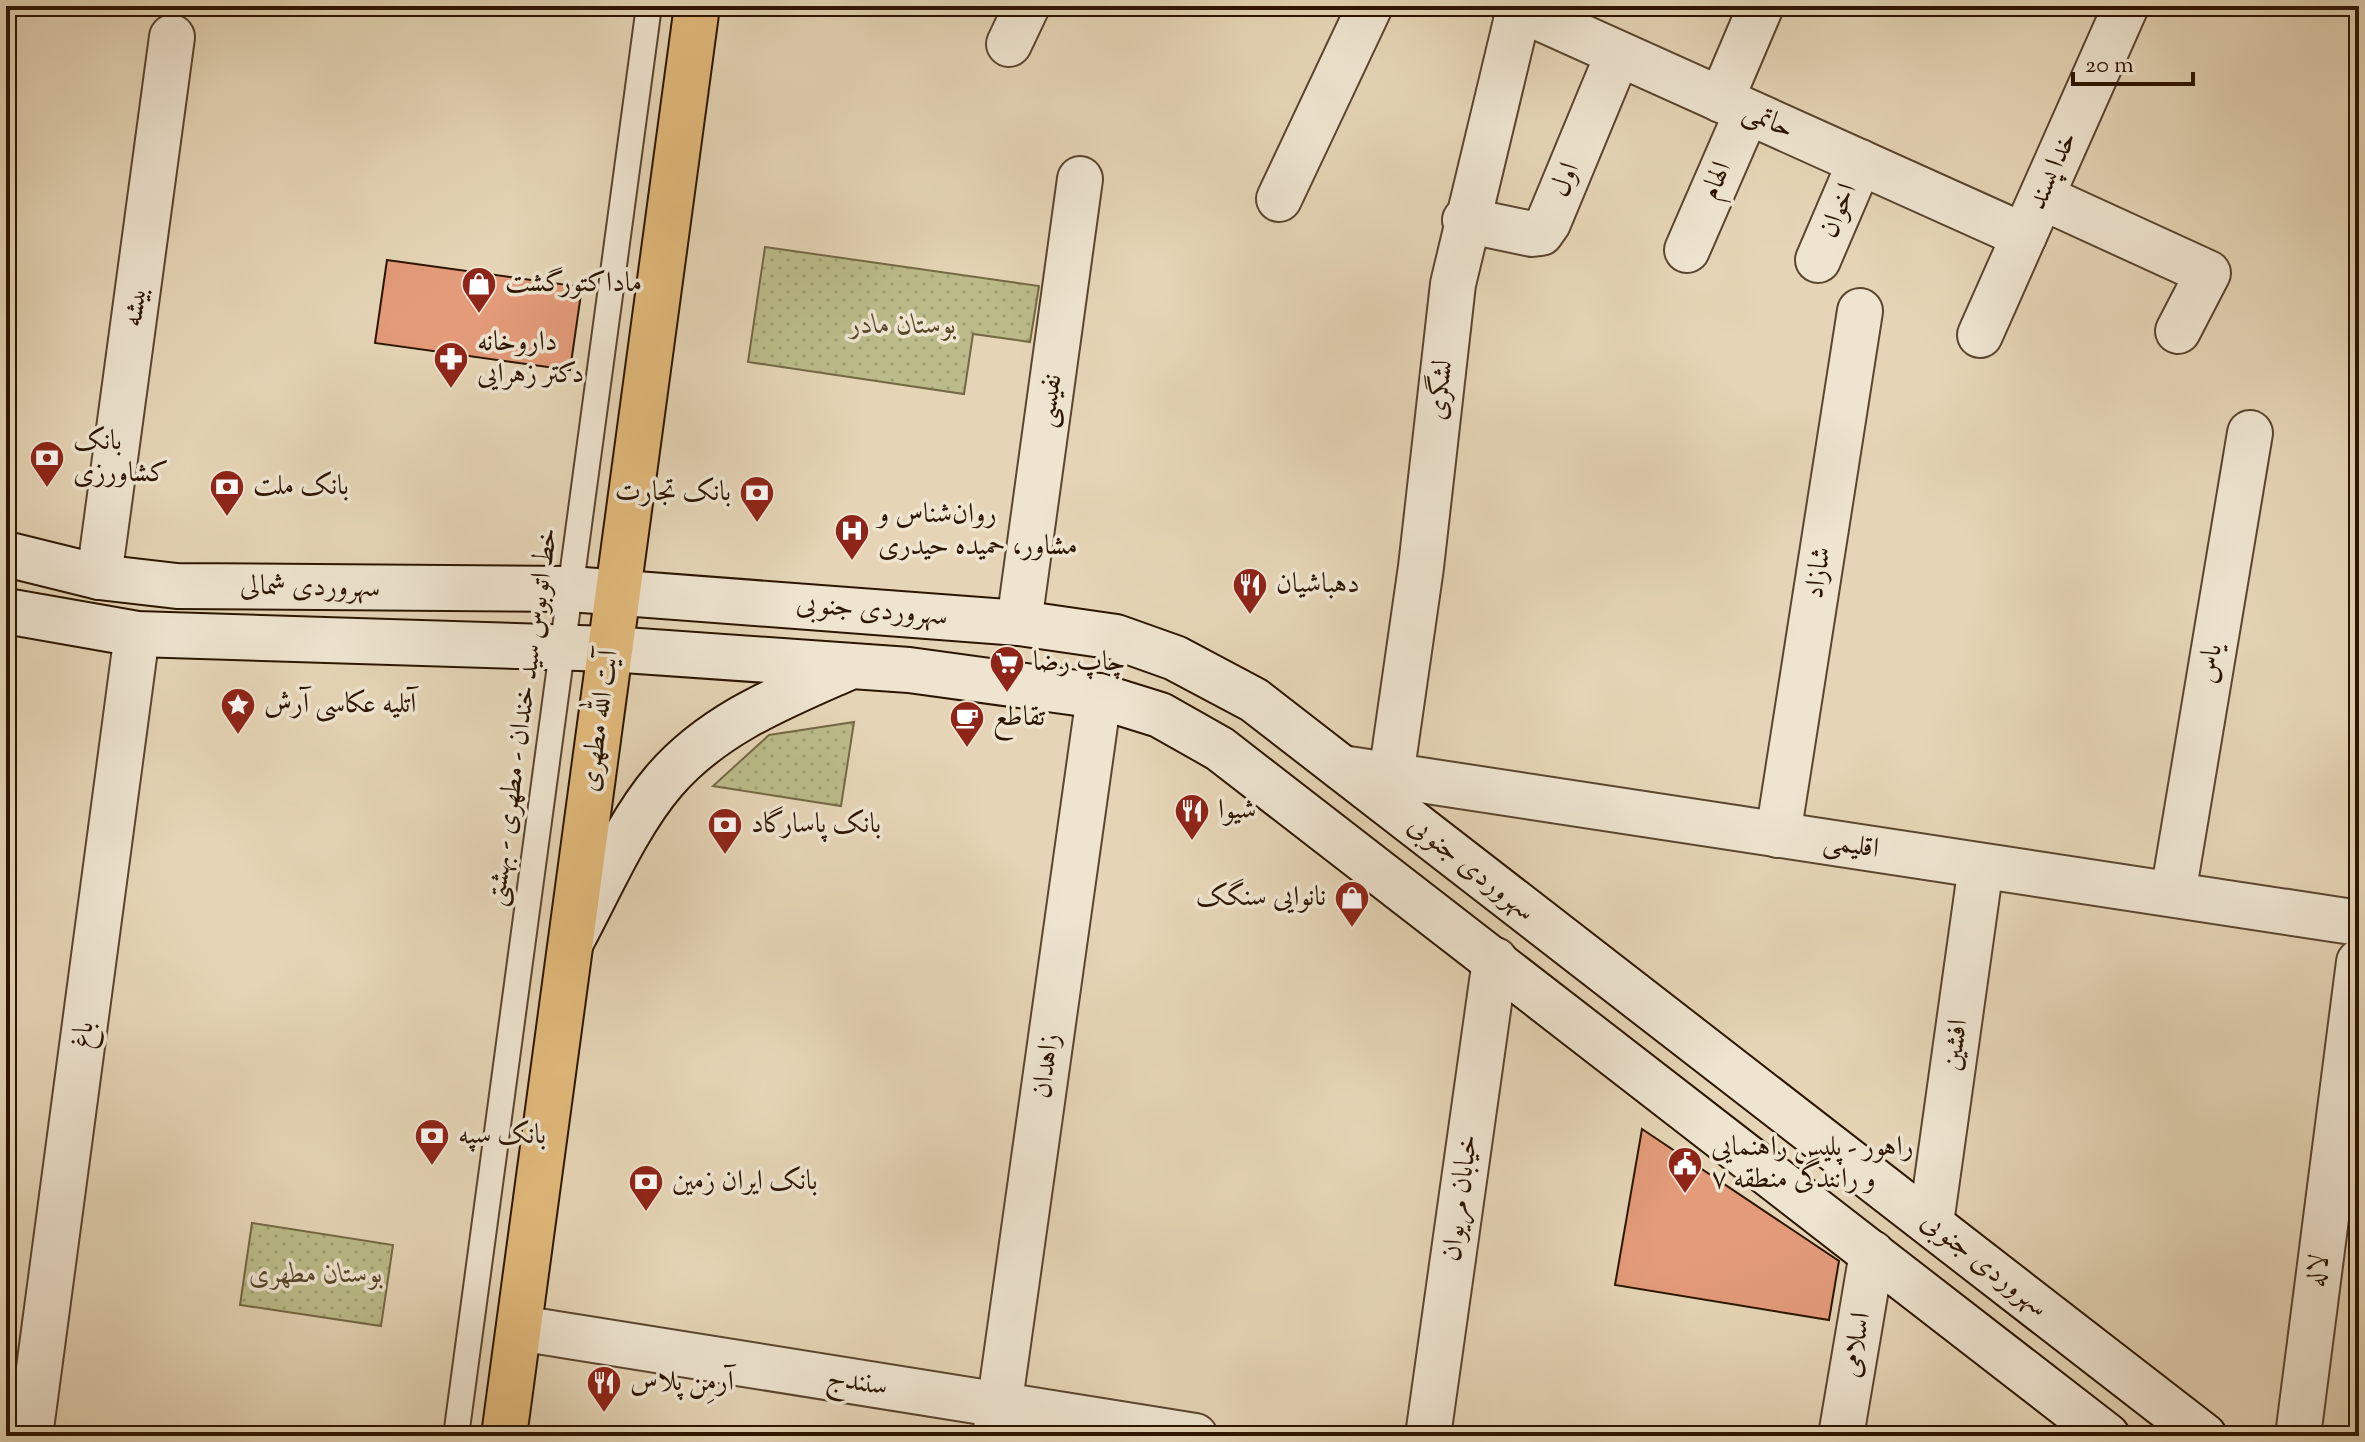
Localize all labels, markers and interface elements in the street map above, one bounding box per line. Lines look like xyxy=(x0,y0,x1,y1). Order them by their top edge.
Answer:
scale bar xyxy=(2073,36,2193,86)
text: 20 m xyxy=(2085,49,2134,83)
street label: حاتمی xyxy=(1736,92,1800,150)
street label: خدا پسند xyxy=(2018,125,2088,217)
street label: الهام xyxy=(1691,156,1745,207)
street label: اول xyxy=(1541,157,1591,203)
street label: اخوان xyxy=(1810,177,1868,245)
place label: ماداکتورگشت xyxy=(505,264,642,304)
shop icon: ماداکتورگشت xyxy=(460,265,498,315)
street label: بیشه xyxy=(113,284,159,330)
park label: بوستان مادر xyxy=(847,306,957,346)
place label: داروخانه دکتر زهرایی xyxy=(477,323,584,395)
pharmacy icon: داروخانه دکتر زهرایی xyxy=(432,340,470,390)
street label: لشگری xyxy=(1418,358,1464,422)
street label: نفیسی xyxy=(1026,372,1074,430)
place label: بانک کشاورزی xyxy=(73,422,169,494)
bank icon: بانک کشاورزی xyxy=(28,439,66,489)
place label: بانک ملت xyxy=(253,467,349,507)
bank icon: بانک ملت xyxy=(208,468,246,518)
place label: بانک تجارت xyxy=(615,473,731,513)
bank icon: بانک تجارت xyxy=(738,474,776,524)
place label: روان‌شناس و مشاور، حمیده حیدری xyxy=(875,495,1078,567)
hospital icon: روان‌شناس و مشاور، حمیده حیدری xyxy=(833,512,871,562)
street label: خط اتوبوس سید خندان - مطهری - بهشتی xyxy=(477,525,569,909)
street label: شازاد xyxy=(1795,544,1843,602)
place label: دهباشیان xyxy=(1276,565,1360,605)
restaurant icon: دهباشیان xyxy=(1231,566,1269,616)
street label: سهروردی شمالی xyxy=(239,567,381,609)
street label: سهروردی جنوبی xyxy=(794,584,950,638)
street label: یاس xyxy=(2188,640,2234,687)
place label: چاپ رضا xyxy=(1033,643,1125,683)
street label: آیت الله مطهری xyxy=(566,644,630,795)
supermarket icon: چاپ رضا xyxy=(988,644,1026,694)
place label: آتلیه عکاسی آرش xyxy=(264,685,419,725)
place icon: آتلیه عکاسی آرش xyxy=(219,686,257,736)
place label: تقاطع xyxy=(993,698,1046,741)
cafe icon: تقاطع xyxy=(948,699,986,749)
place label: شیوا xyxy=(1218,791,1256,831)
restaurant icon: شیوا xyxy=(1173,792,1211,842)
place label: بانک پاسارگاد xyxy=(751,805,881,845)
bank icon: بانک پاسارگاد xyxy=(706,806,744,856)
street label: سهروردی جنوبی xyxy=(1399,806,1543,932)
street label: اقلیمی xyxy=(1820,822,1882,870)
place label: نانوایی سنگک xyxy=(1196,878,1326,918)
shop icon: نانوایی سنگک xyxy=(1333,879,1371,929)
street label: افشین xyxy=(1933,1017,1979,1073)
street label: باغ xyxy=(62,1019,107,1051)
street label: زاهدان xyxy=(1023,1031,1071,1101)
place label: بانک سپه xyxy=(458,1116,546,1156)
bank icon: بانک سپه xyxy=(413,1117,451,1167)
place label: راهور - پلیس راهنمایی و رانندگی منطقه ۷ xyxy=(1711,1128,1914,1200)
street label: خیابان مریوان xyxy=(1432,1132,1490,1264)
public building icon: راهور - پلیس راهنمایی و رانندگی منطقه ۷ xyxy=(1666,1145,1704,1195)
place label: بانک ایران زمین xyxy=(672,1162,818,1202)
bank icon: بانک ایران زمین xyxy=(627,1163,665,1213)
street label: سهروردی جنوبی xyxy=(1912,1202,2056,1328)
street label: لاله xyxy=(2297,1252,2341,1290)
park label: بوستان مطهری xyxy=(249,1255,383,1295)
street label: اسلامی xyxy=(1832,1309,1882,1381)
street label: سنندج xyxy=(823,1358,890,1411)
place label: آرمِن پلاس xyxy=(630,1363,737,1404)
restaurant icon: آرمِن پلاس xyxy=(585,1364,623,1414)

